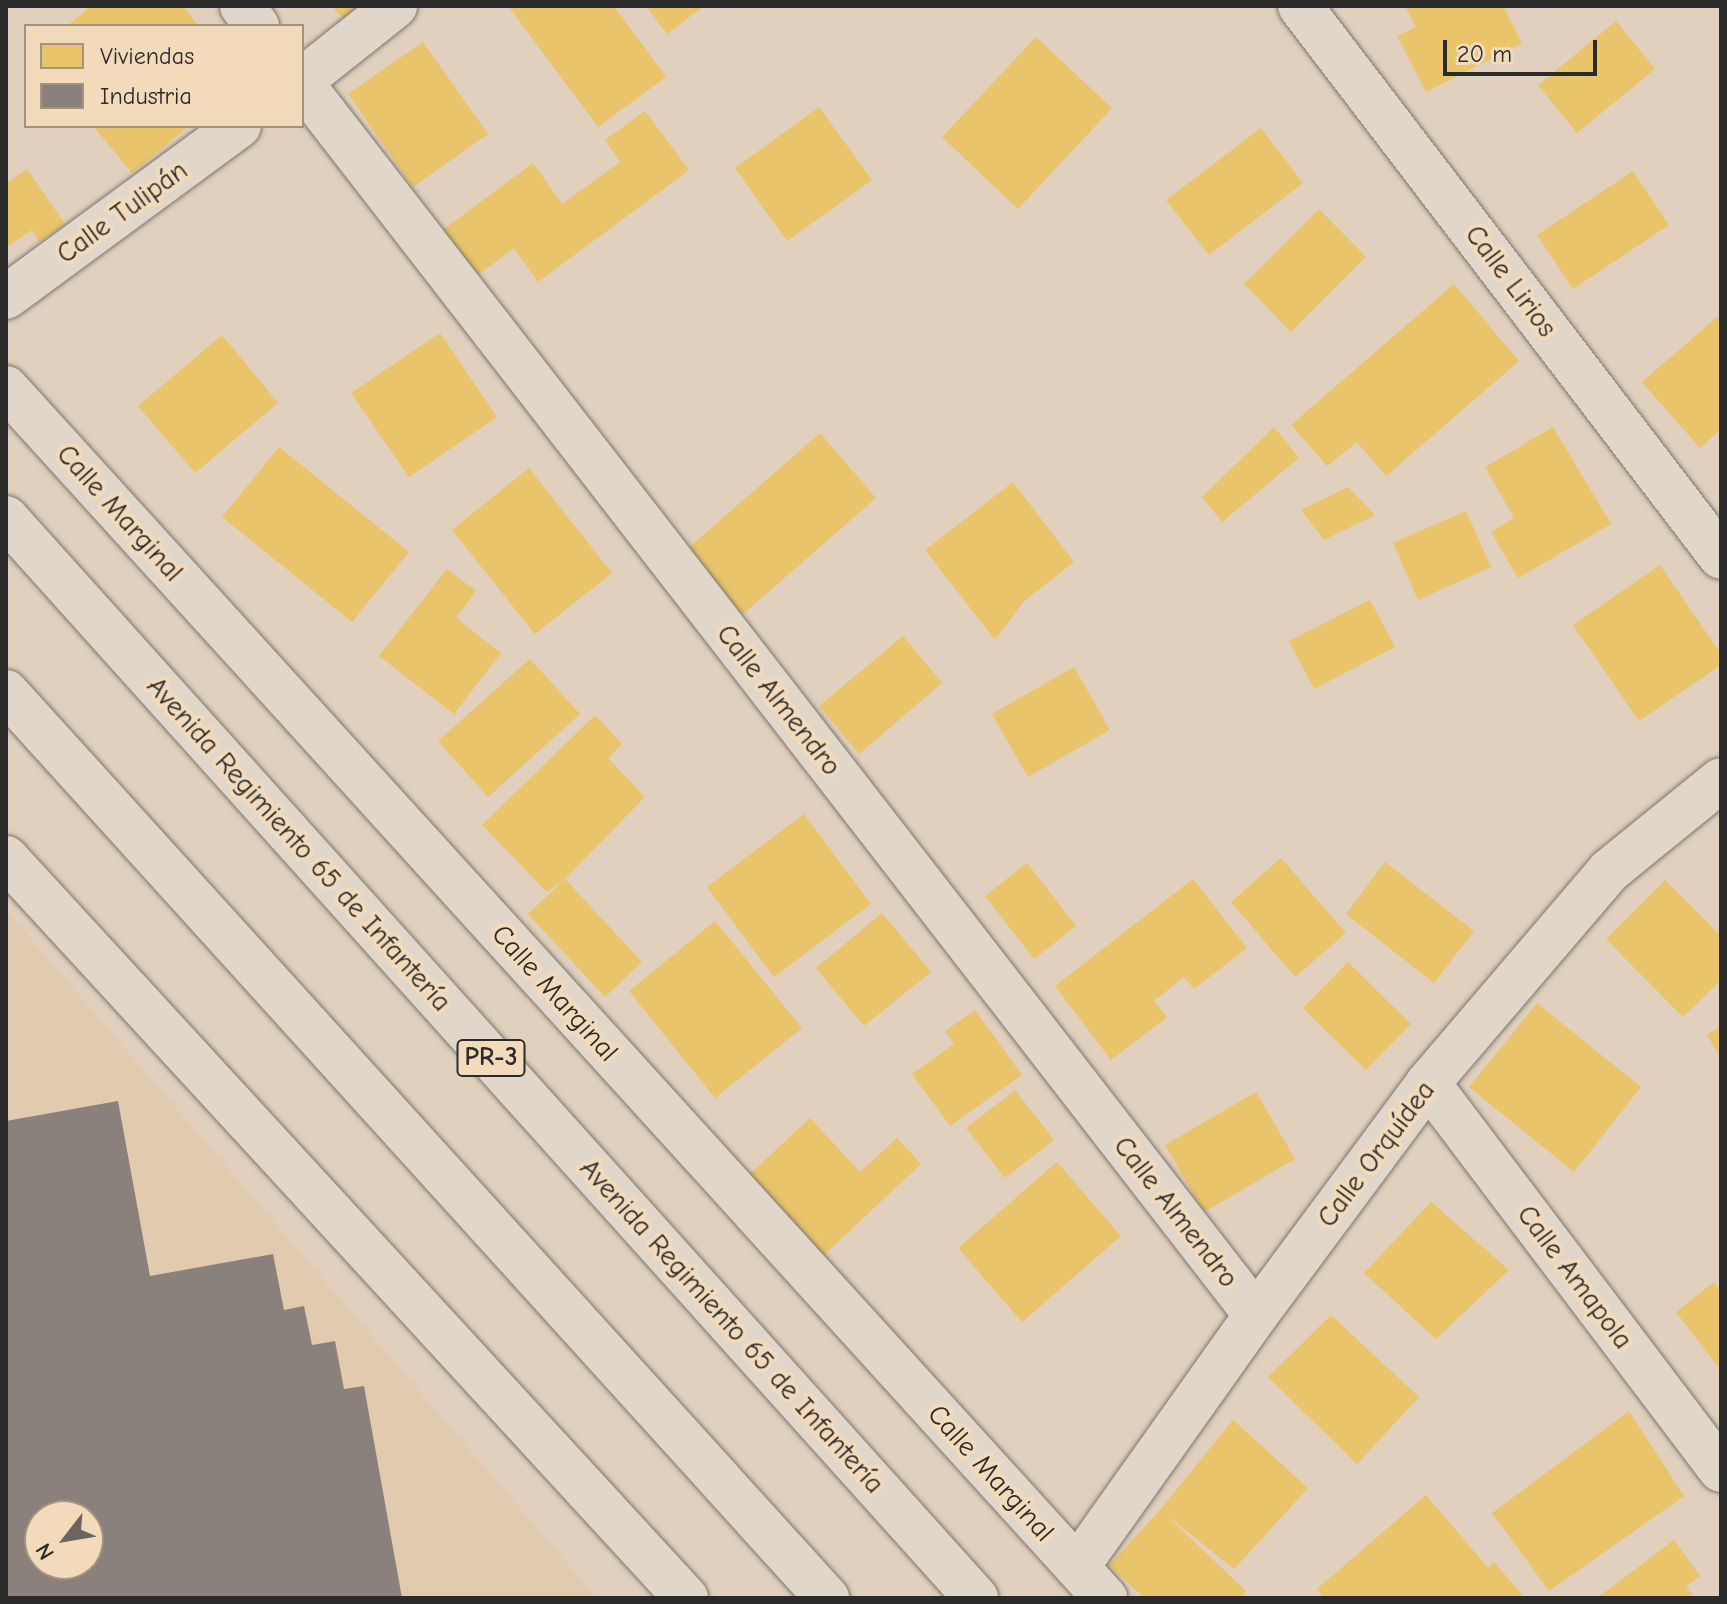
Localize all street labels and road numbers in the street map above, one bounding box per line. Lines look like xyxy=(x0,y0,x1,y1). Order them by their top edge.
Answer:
street label: Calle Tulipán xyxy=(50,153,194,271)
street label: Calle Lirios xyxy=(1458,218,1564,344)
street label: Calle Marginal xyxy=(50,438,190,588)
street label: Calle Almendro xyxy=(710,618,848,782)
street label: Avenida Regimiento 65 de Infantería xyxy=(140,670,458,1018)
street label: Calle Marginal xyxy=(485,918,625,1068)
road number: PR-3 xyxy=(455,1036,527,1080)
street label: Calle Orquídea xyxy=(1310,1074,1442,1234)
street label: Calle Almendro xyxy=(1107,1130,1245,1294)
street label: Avenida Regimiento 65 de Infantería xyxy=(573,1152,891,1500)
street label: Calle Amapola xyxy=(1510,1198,1640,1356)
street label: Calle Marginal xyxy=(921,1398,1061,1548)

